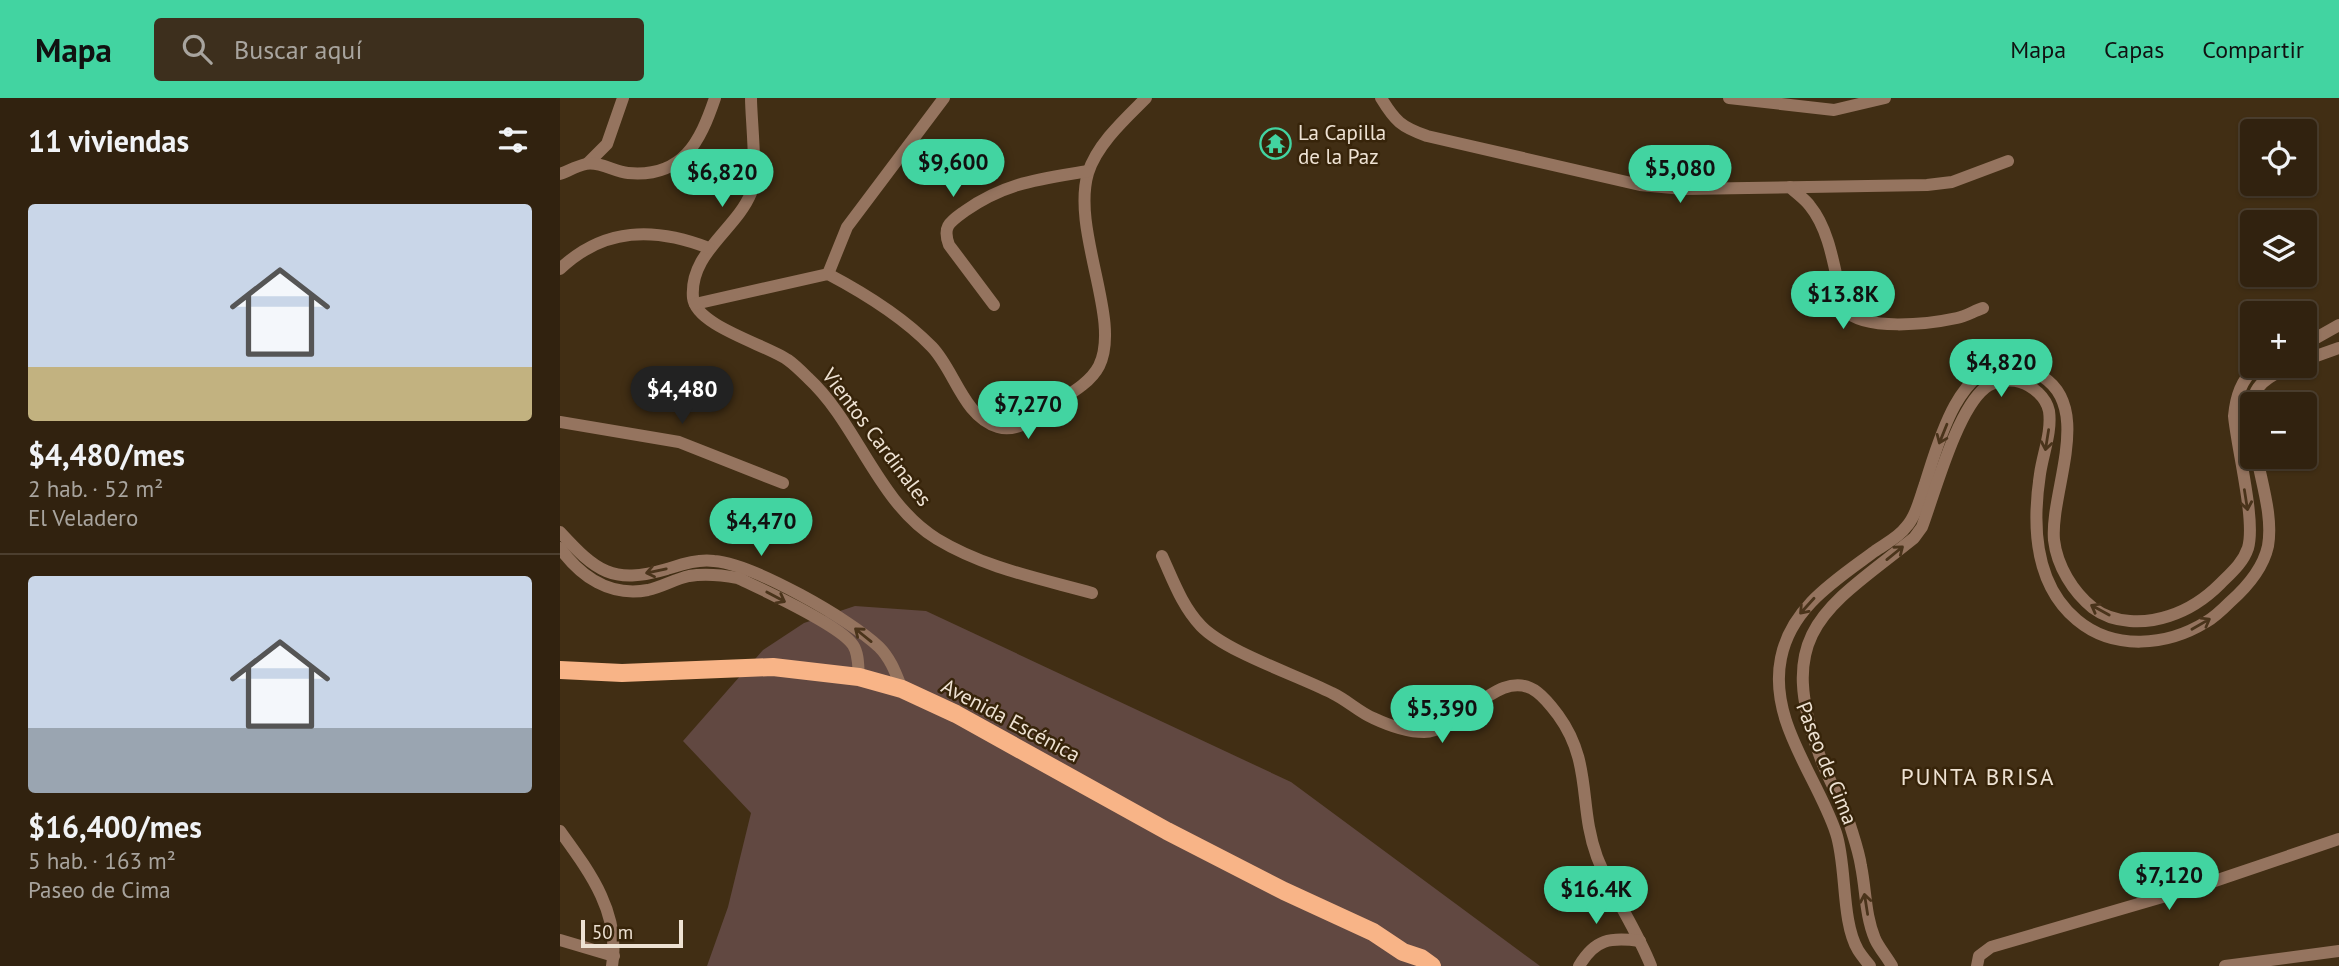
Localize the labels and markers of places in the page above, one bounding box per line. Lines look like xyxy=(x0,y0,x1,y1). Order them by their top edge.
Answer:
place label: La Capilla de la Paz xyxy=(1298,119,1386,170)
temple icon: La Capilla de la Paz xyxy=(1258,127,1292,161)
pin: $9,600 xyxy=(896,140,1010,199)
pin: $5,080 xyxy=(1623,146,1737,205)
pin: $6,820 xyxy=(665,150,779,209)
pin: $13.8K xyxy=(1786,272,1900,331)
pin: $4,820 xyxy=(1944,340,2058,399)
pin: $4,480 xyxy=(625,366,739,426)
pin: $7,270 xyxy=(971,382,1085,441)
pin: $4,470 xyxy=(704,498,818,558)
pin: $5,390 xyxy=(1385,686,1499,745)
pin: $7,120 xyxy=(2112,852,2226,912)
pin: $16.4K xyxy=(1539,866,1653,926)

